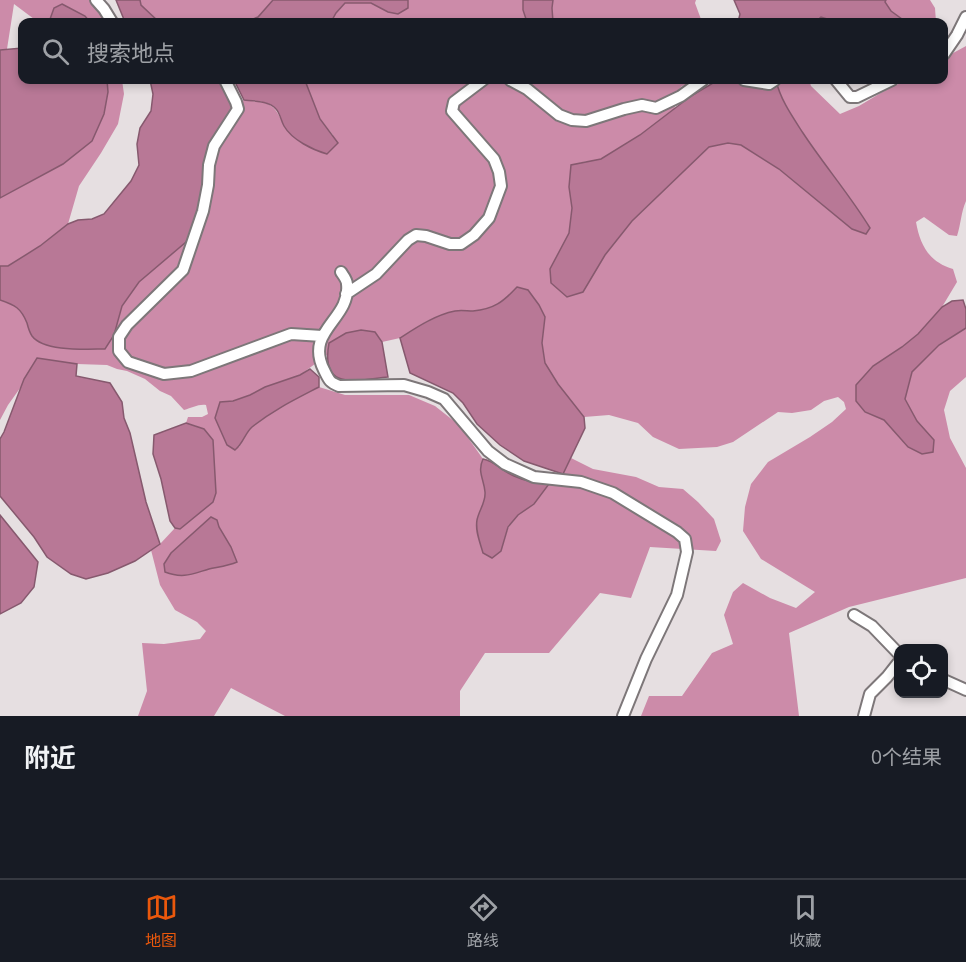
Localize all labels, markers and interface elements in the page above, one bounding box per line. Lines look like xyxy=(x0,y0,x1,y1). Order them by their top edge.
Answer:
search box xyxy=(18,18,948,84)
icon: search xyxy=(39,35,72,68)
text: 搜索地点 xyxy=(87,39,175,67)
map controls xyxy=(894,644,948,698)
button: locate xyxy=(894,644,948,698)
text: 附近 xyxy=(24,741,76,774)
text: 0个结果 xyxy=(871,744,942,770)
tab: 地图 xyxy=(145,891,178,951)
tab: 路线 xyxy=(467,891,500,951)
tab: 收藏 xyxy=(789,891,822,951)

